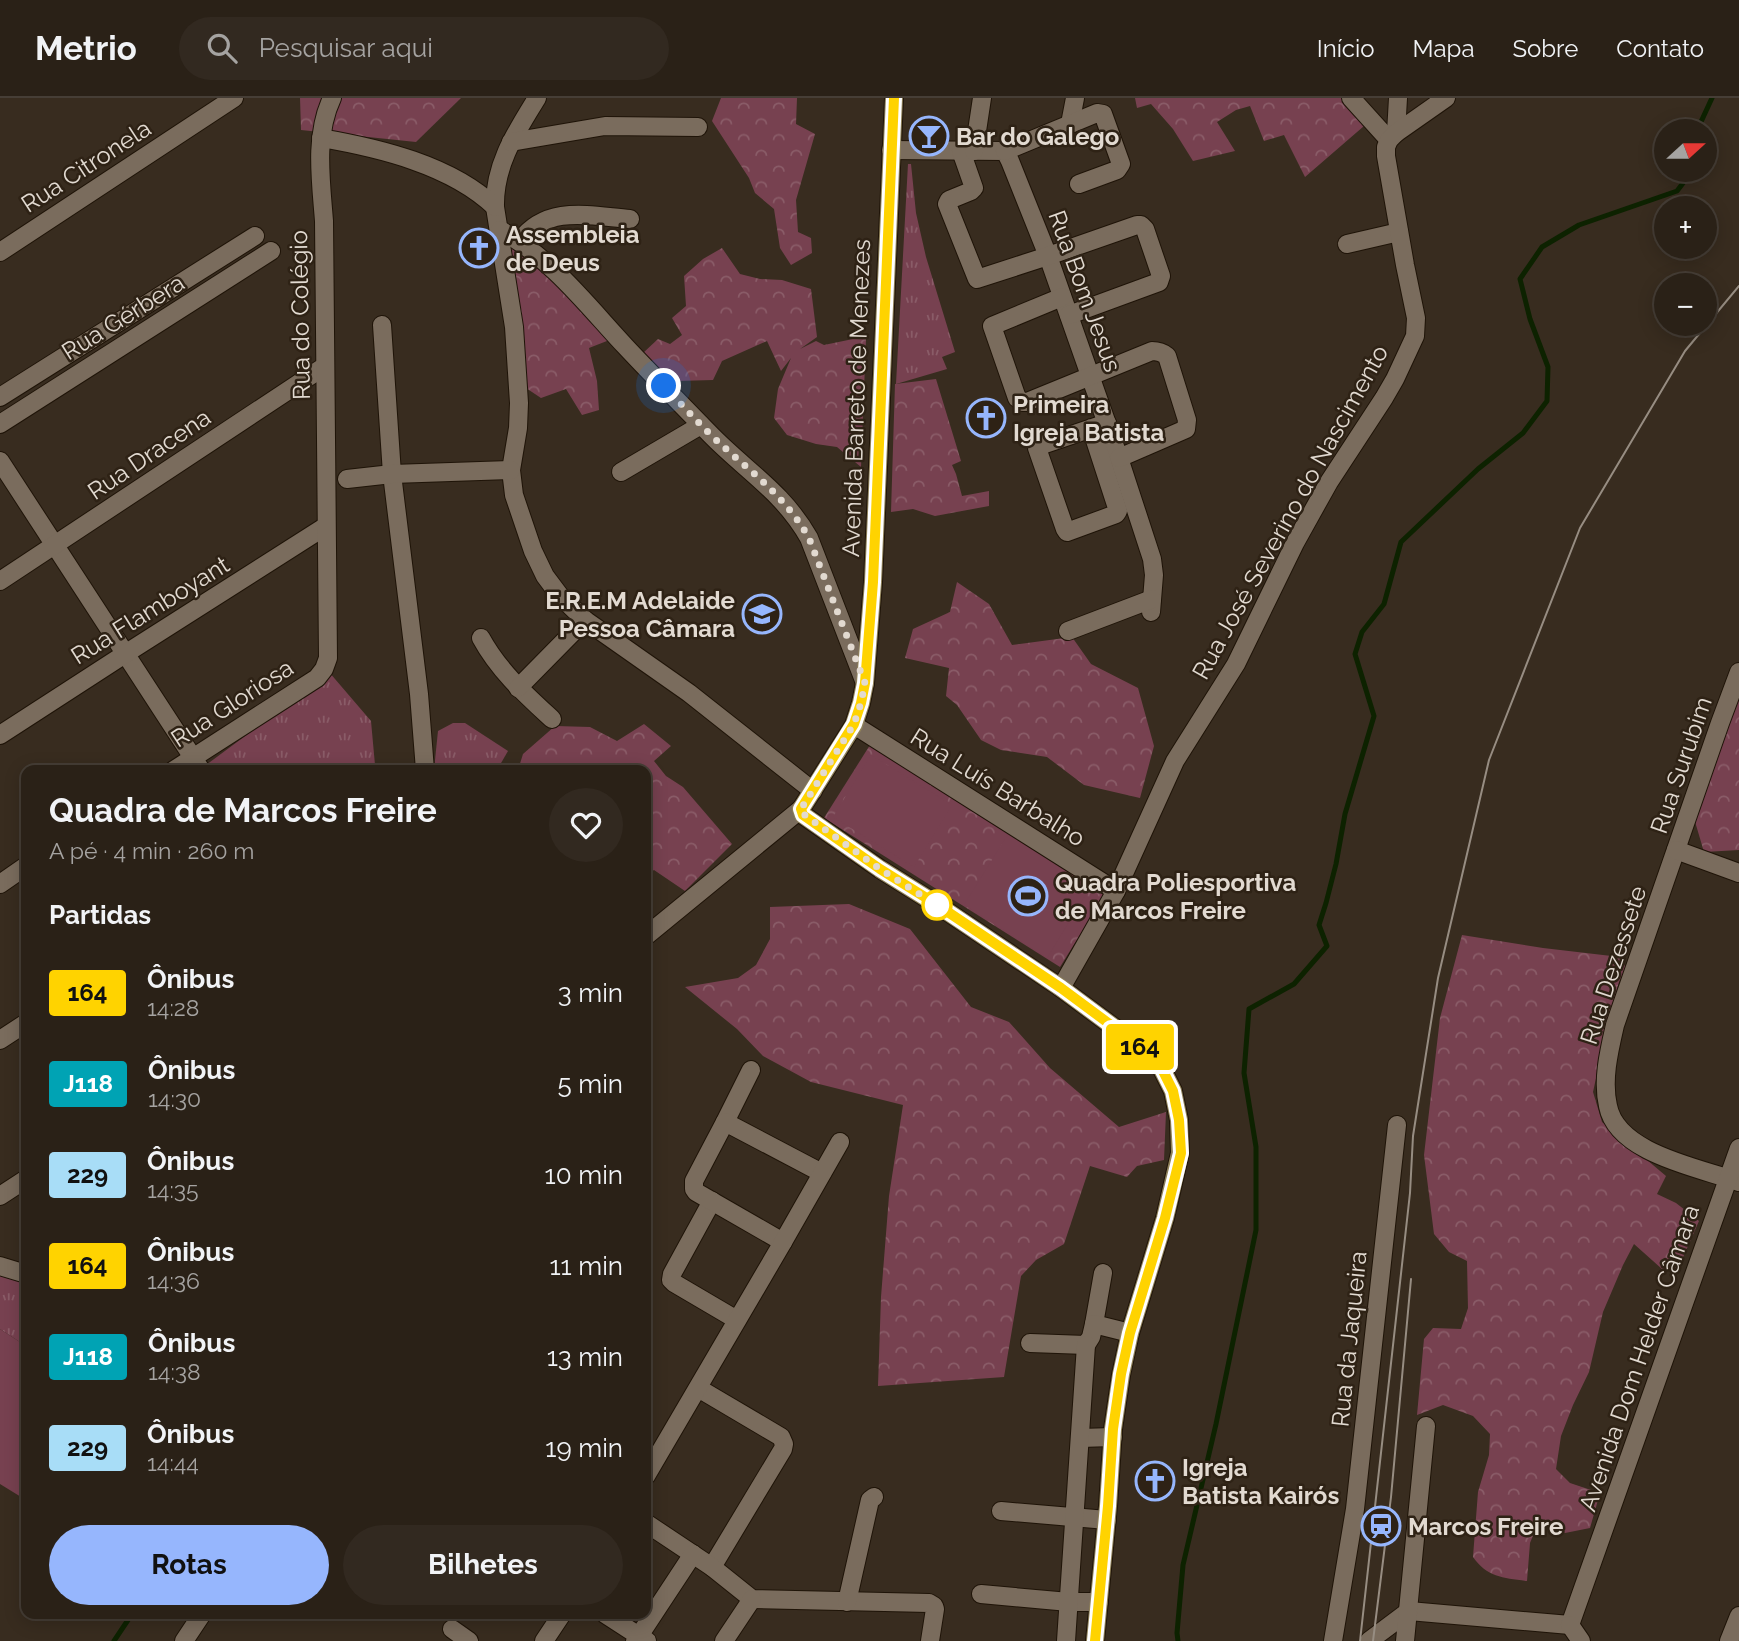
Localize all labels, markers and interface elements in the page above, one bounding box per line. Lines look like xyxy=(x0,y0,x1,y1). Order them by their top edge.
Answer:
search box xyxy=(179,17,669,80)
text: Metrio xyxy=(35,29,137,68)
icon: search xyxy=(203,29,241,67)
text: Pesquisar aqui xyxy=(259,33,433,63)
text: Início xyxy=(1317,34,1375,63)
text: Mapa xyxy=(1413,34,1474,63)
text: Sobre xyxy=(1512,34,1578,63)
text: Contato xyxy=(1616,34,1704,63)
street label: Rua Citronela xyxy=(16,113,156,219)
bar icon: Bar do Galego xyxy=(908,115,950,157)
north arrow xyxy=(1654,119,1717,182)
map controls xyxy=(1654,119,1717,336)
place label: Bar do Galego xyxy=(956,122,1119,151)
button: + xyxy=(1654,196,1717,259)
street label: Rua Bom Jesus xyxy=(1042,206,1128,376)
place label: Assembleia de Deus xyxy=(506,220,640,277)
church icon: Assembleia de Deus xyxy=(458,227,500,269)
street label: Rua do Colégio xyxy=(284,230,316,400)
street label: Avenida Barreto de Menezes xyxy=(836,239,876,557)
street label: Rua Gérbera xyxy=(56,268,190,366)
button: − xyxy=(1654,273,1717,336)
street label: Rua José Severino do Nascimento xyxy=(1186,340,1394,684)
your location xyxy=(646,368,681,403)
place label: Primeira Igreja Batista xyxy=(1013,390,1165,447)
church icon: Primeira Igreja Batista xyxy=(965,397,1007,439)
street label: Rua Dracena xyxy=(82,402,216,506)
street label: Rua Flamboyant xyxy=(66,550,234,670)
place label: E.R.E.M Adelaide Pessoa Câmara xyxy=(545,586,735,643)
school or university icon: E.R.E.M Adelaide Pessoa Câmara xyxy=(741,593,783,635)
street label: Rua Gloriosa xyxy=(166,653,298,753)
street label: Rua Surubim xyxy=(1644,693,1718,837)
street label: Rua Luís Barbalho xyxy=(905,722,1091,852)
button: heart xyxy=(549,788,623,862)
text: Quadra de Marcos Freire xyxy=(49,791,437,830)
text: A pé · 4 min · 260 m xyxy=(49,837,254,864)
place label: Quadra Poliesportiva de Marcos Freire xyxy=(1055,868,1296,925)
sports icon: Quadra Poliesportiva de Marcos Freire xyxy=(1007,875,1049,917)
street label: Rua Dezessete xyxy=(1574,882,1652,1048)
unlabelled marker xyxy=(922,890,952,920)
text: Partidas xyxy=(49,900,151,930)
text: Ônibus xyxy=(147,964,234,994)
text: 164 xyxy=(67,978,108,1007)
text: 3 min xyxy=(558,978,623,1008)
text: 14:28 xyxy=(147,994,199,1021)
line badge: 164 xyxy=(1100,1024,1180,1070)
text: 164 xyxy=(1120,1032,1160,1061)
text: Ônibus xyxy=(148,1055,235,1085)
text: J118 xyxy=(63,1069,113,1098)
text: 5 min xyxy=(557,1069,623,1099)
text: 14:30 xyxy=(148,1085,201,1112)
text: Ônibus xyxy=(147,1146,234,1176)
text: 229 xyxy=(67,1160,108,1189)
text: 10 min xyxy=(545,1160,623,1190)
text: 14:35 xyxy=(147,1176,199,1203)
street label: Avenida Dom Helder Câmara xyxy=(1573,1201,1705,1515)
text: Ônibus xyxy=(147,1237,234,1267)
street label: Rua da Jaqueira xyxy=(1325,1250,1373,1428)
text: 164 xyxy=(67,1251,108,1280)
text: 11 min xyxy=(549,1251,623,1281)
text: 14:36 xyxy=(147,1267,200,1294)
text: Ônibus xyxy=(148,1328,235,1358)
text: J118 xyxy=(63,1342,113,1371)
text: 13 min xyxy=(547,1342,623,1372)
text: 14:38 xyxy=(148,1358,201,1385)
text: Ônibus xyxy=(147,1419,234,1449)
text: 229 xyxy=(67,1433,108,1462)
text: 19 min xyxy=(545,1433,623,1463)
text: 14:44 xyxy=(147,1449,199,1476)
place label: Igreja Batista Kairós xyxy=(1182,1453,1339,1510)
church icon: Igreja Batista Kairós xyxy=(1134,1460,1176,1502)
station icon: Marcos Freire xyxy=(1360,1505,1402,1547)
place label: Marcos Freire xyxy=(1408,1512,1563,1541)
button: Rotas xyxy=(49,1525,329,1605)
button: Bilhetes xyxy=(343,1525,623,1605)

